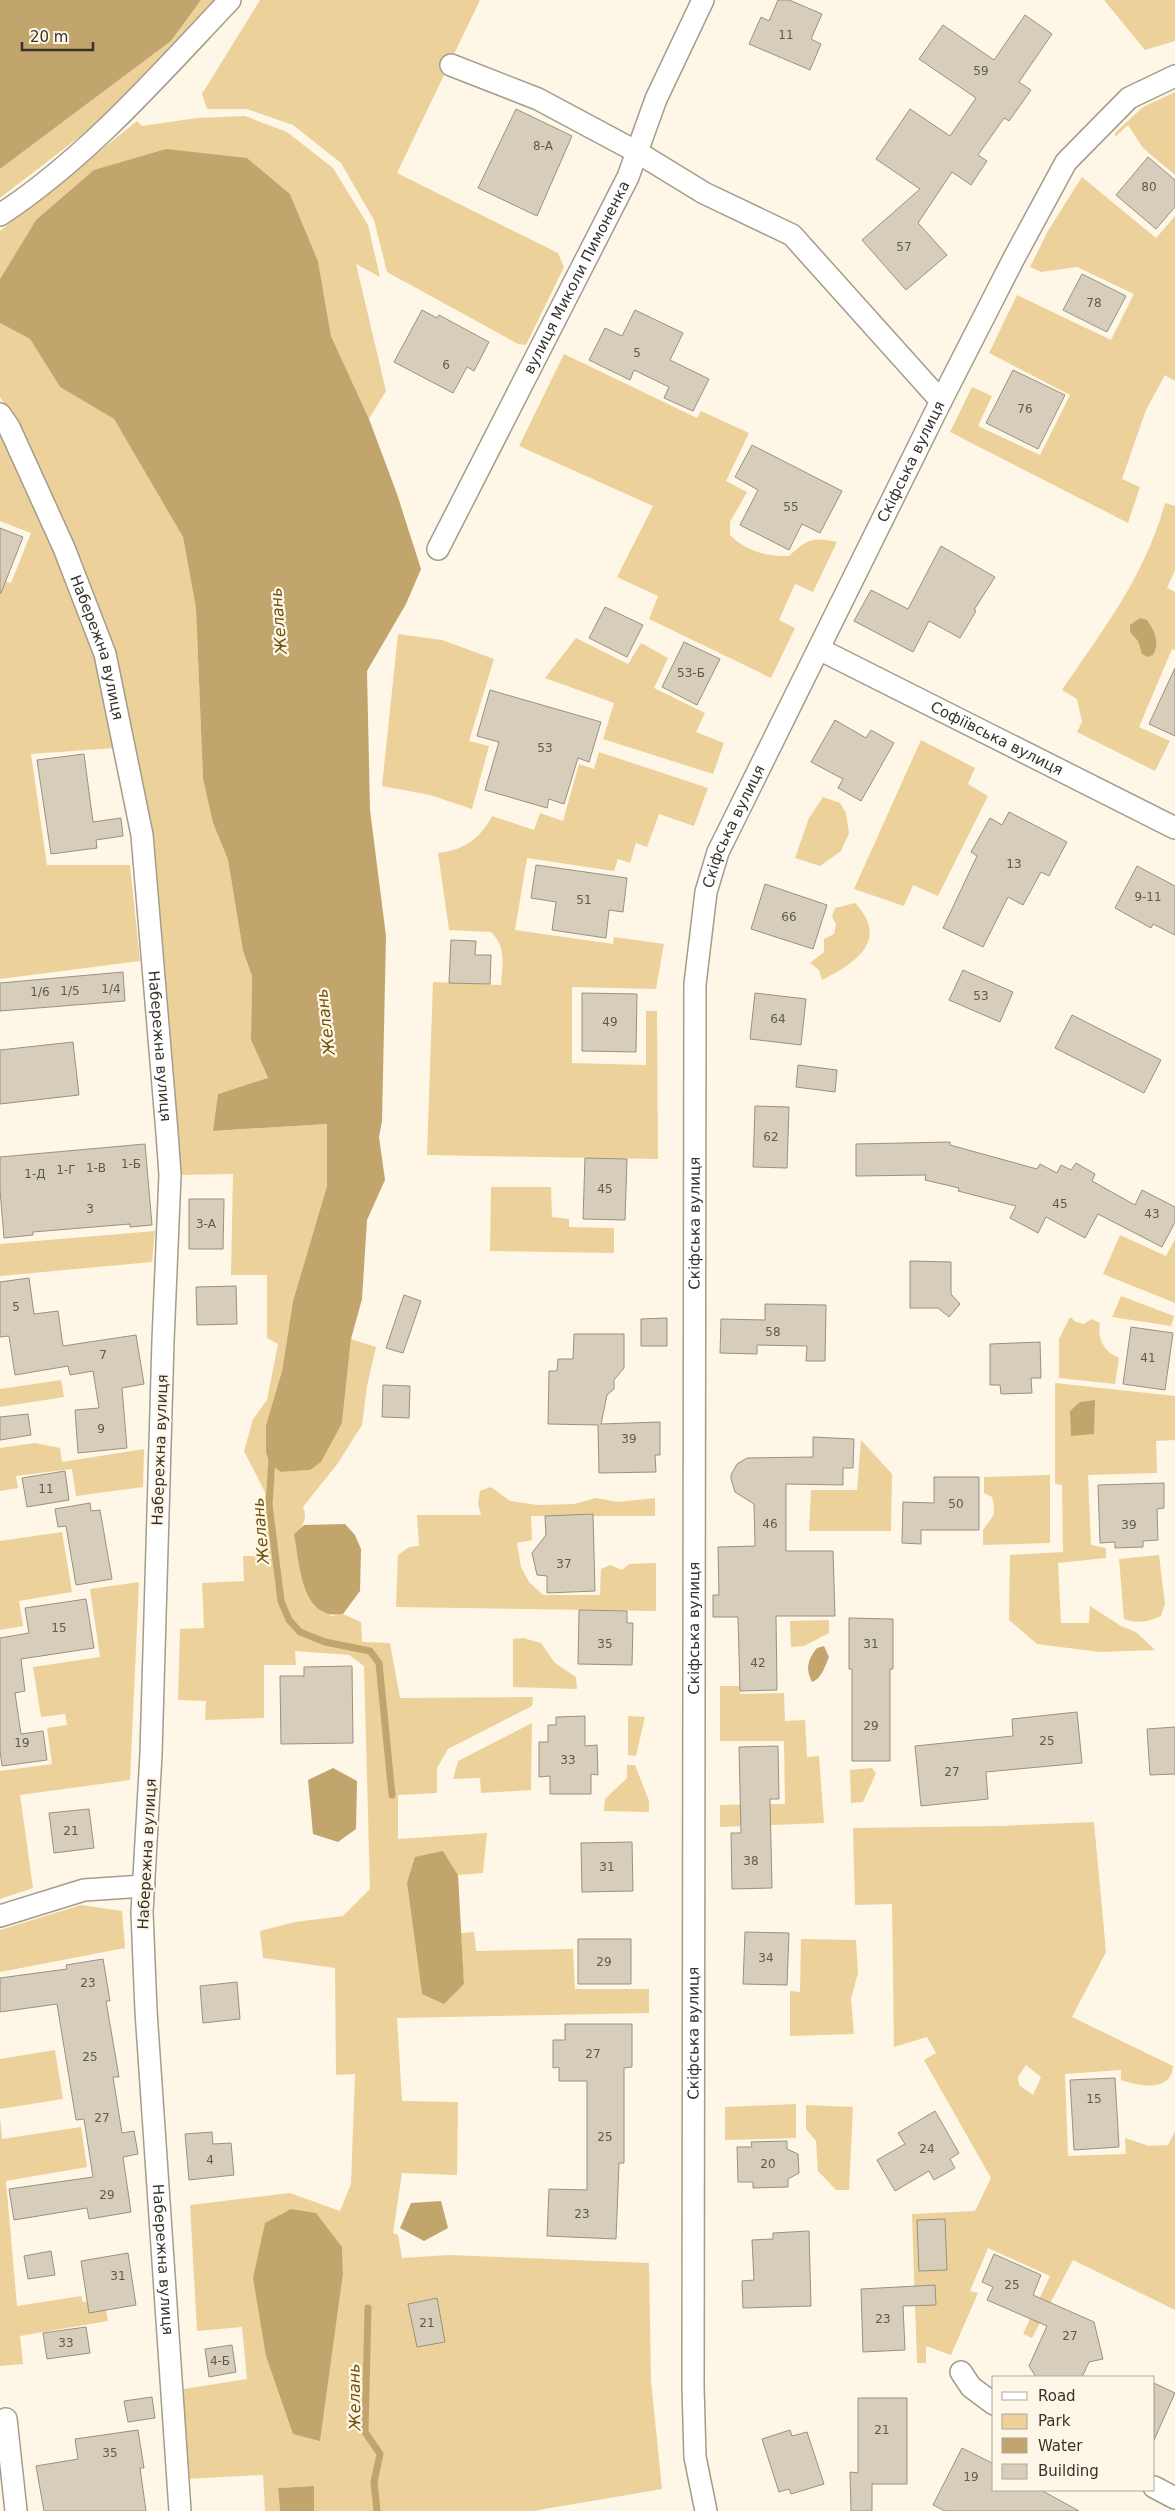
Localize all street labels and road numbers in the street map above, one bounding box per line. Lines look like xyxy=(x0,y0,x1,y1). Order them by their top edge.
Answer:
street label: вулиця Миколи Пимоненка xyxy=(520,178,634,377)
street label: Скіфська вулиця xyxy=(873,398,949,525)
street label: Набережна вулиця xyxy=(66,572,127,722)
street label: Софіївська вулиця xyxy=(927,698,1066,779)
street label: Скіфська вулиця xyxy=(699,762,769,890)
street label: Набережна вулиця xyxy=(144,970,175,1122)
street label: Скіфська вулиця xyxy=(686,1157,704,1290)
street label: Набережна вулиця xyxy=(148,1374,172,1526)
street label: Скіфська вулиця xyxy=(685,1562,703,1695)
street label: Набережна вулиця xyxy=(134,1778,160,1930)
street label: Скіфська вулиця xyxy=(684,1967,703,2100)
street label: Набережна вулиця xyxy=(149,2183,177,2336)

